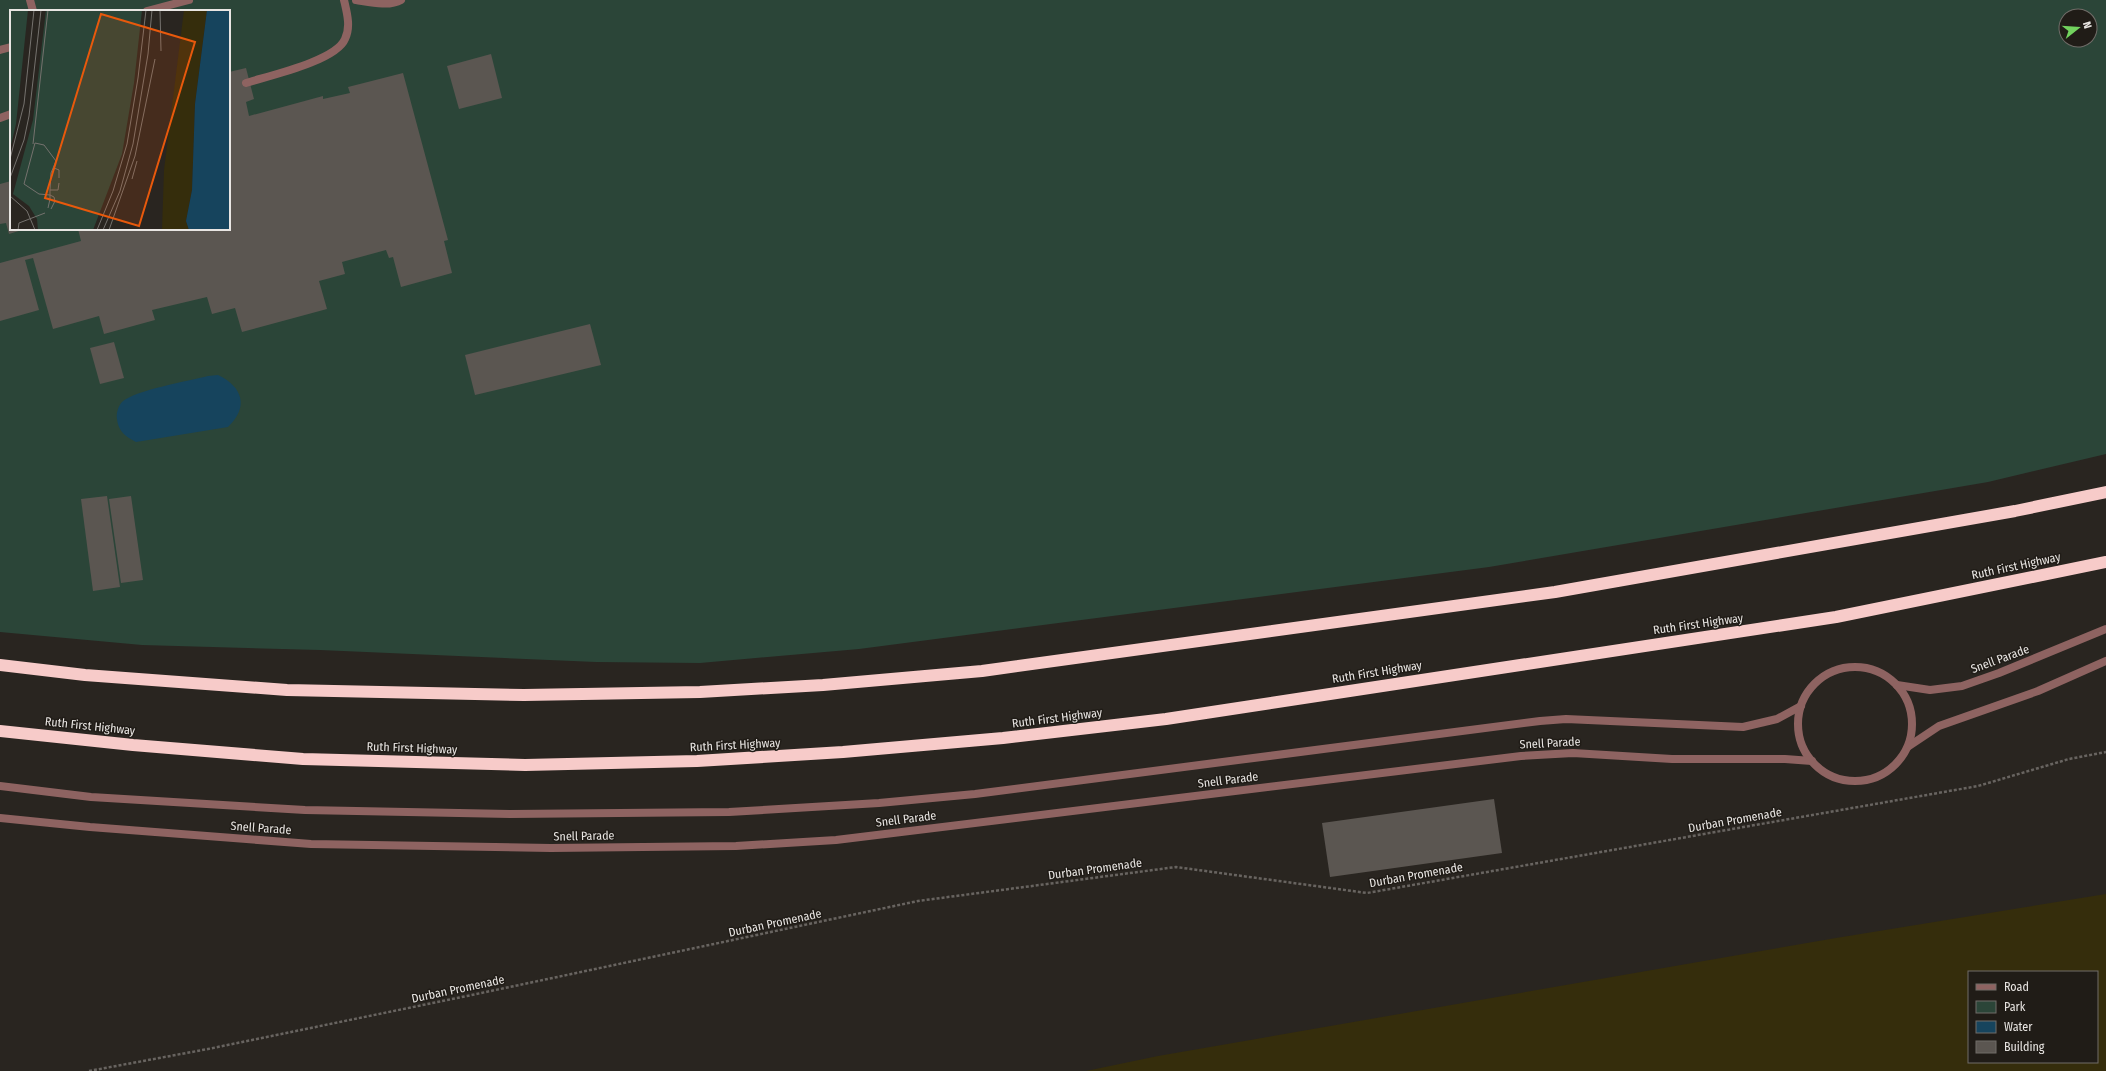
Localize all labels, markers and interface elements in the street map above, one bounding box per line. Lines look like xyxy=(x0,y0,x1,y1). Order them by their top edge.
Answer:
north arrow xyxy=(2058,8,2098,48)
inset map xyxy=(10,10,230,230)
text: N xyxy=(2080,20,2094,30)
street label: Ruth First Highway xyxy=(1970,550,2062,582)
street label: Ruth First Highway xyxy=(1652,611,1745,637)
street label: Snell Parade xyxy=(1969,642,2031,676)
street label: Ruth First Highway xyxy=(1331,658,1424,686)
street label: Ruth First Highway xyxy=(1011,705,1103,730)
street label: Ruth First Highway xyxy=(44,714,136,738)
street label: Snell Parade xyxy=(1519,734,1581,752)
street label: Ruth First Highway xyxy=(689,736,781,754)
street label: Ruth First Highway xyxy=(366,739,458,757)
street label: Snell Parade xyxy=(1197,769,1259,791)
street label: Durban Promenade xyxy=(1687,805,1783,835)
street label: Snell Parade xyxy=(875,808,937,830)
street label: Snell Parade xyxy=(230,819,292,837)
street label: Snell Parade xyxy=(553,828,615,844)
street label: Durban Promenade xyxy=(1047,855,1143,883)
street label: Durban Promenade xyxy=(1368,860,1464,890)
street label: Durban Promenade xyxy=(727,906,823,940)
legend xyxy=(1968,971,2098,1063)
street label: Durban Promenade xyxy=(410,972,506,1006)
text: Road xyxy=(2004,980,2029,994)
text: Park xyxy=(2004,1000,2026,1014)
text: Water xyxy=(2004,1020,2033,1034)
text: Building xyxy=(2004,1040,2045,1054)

